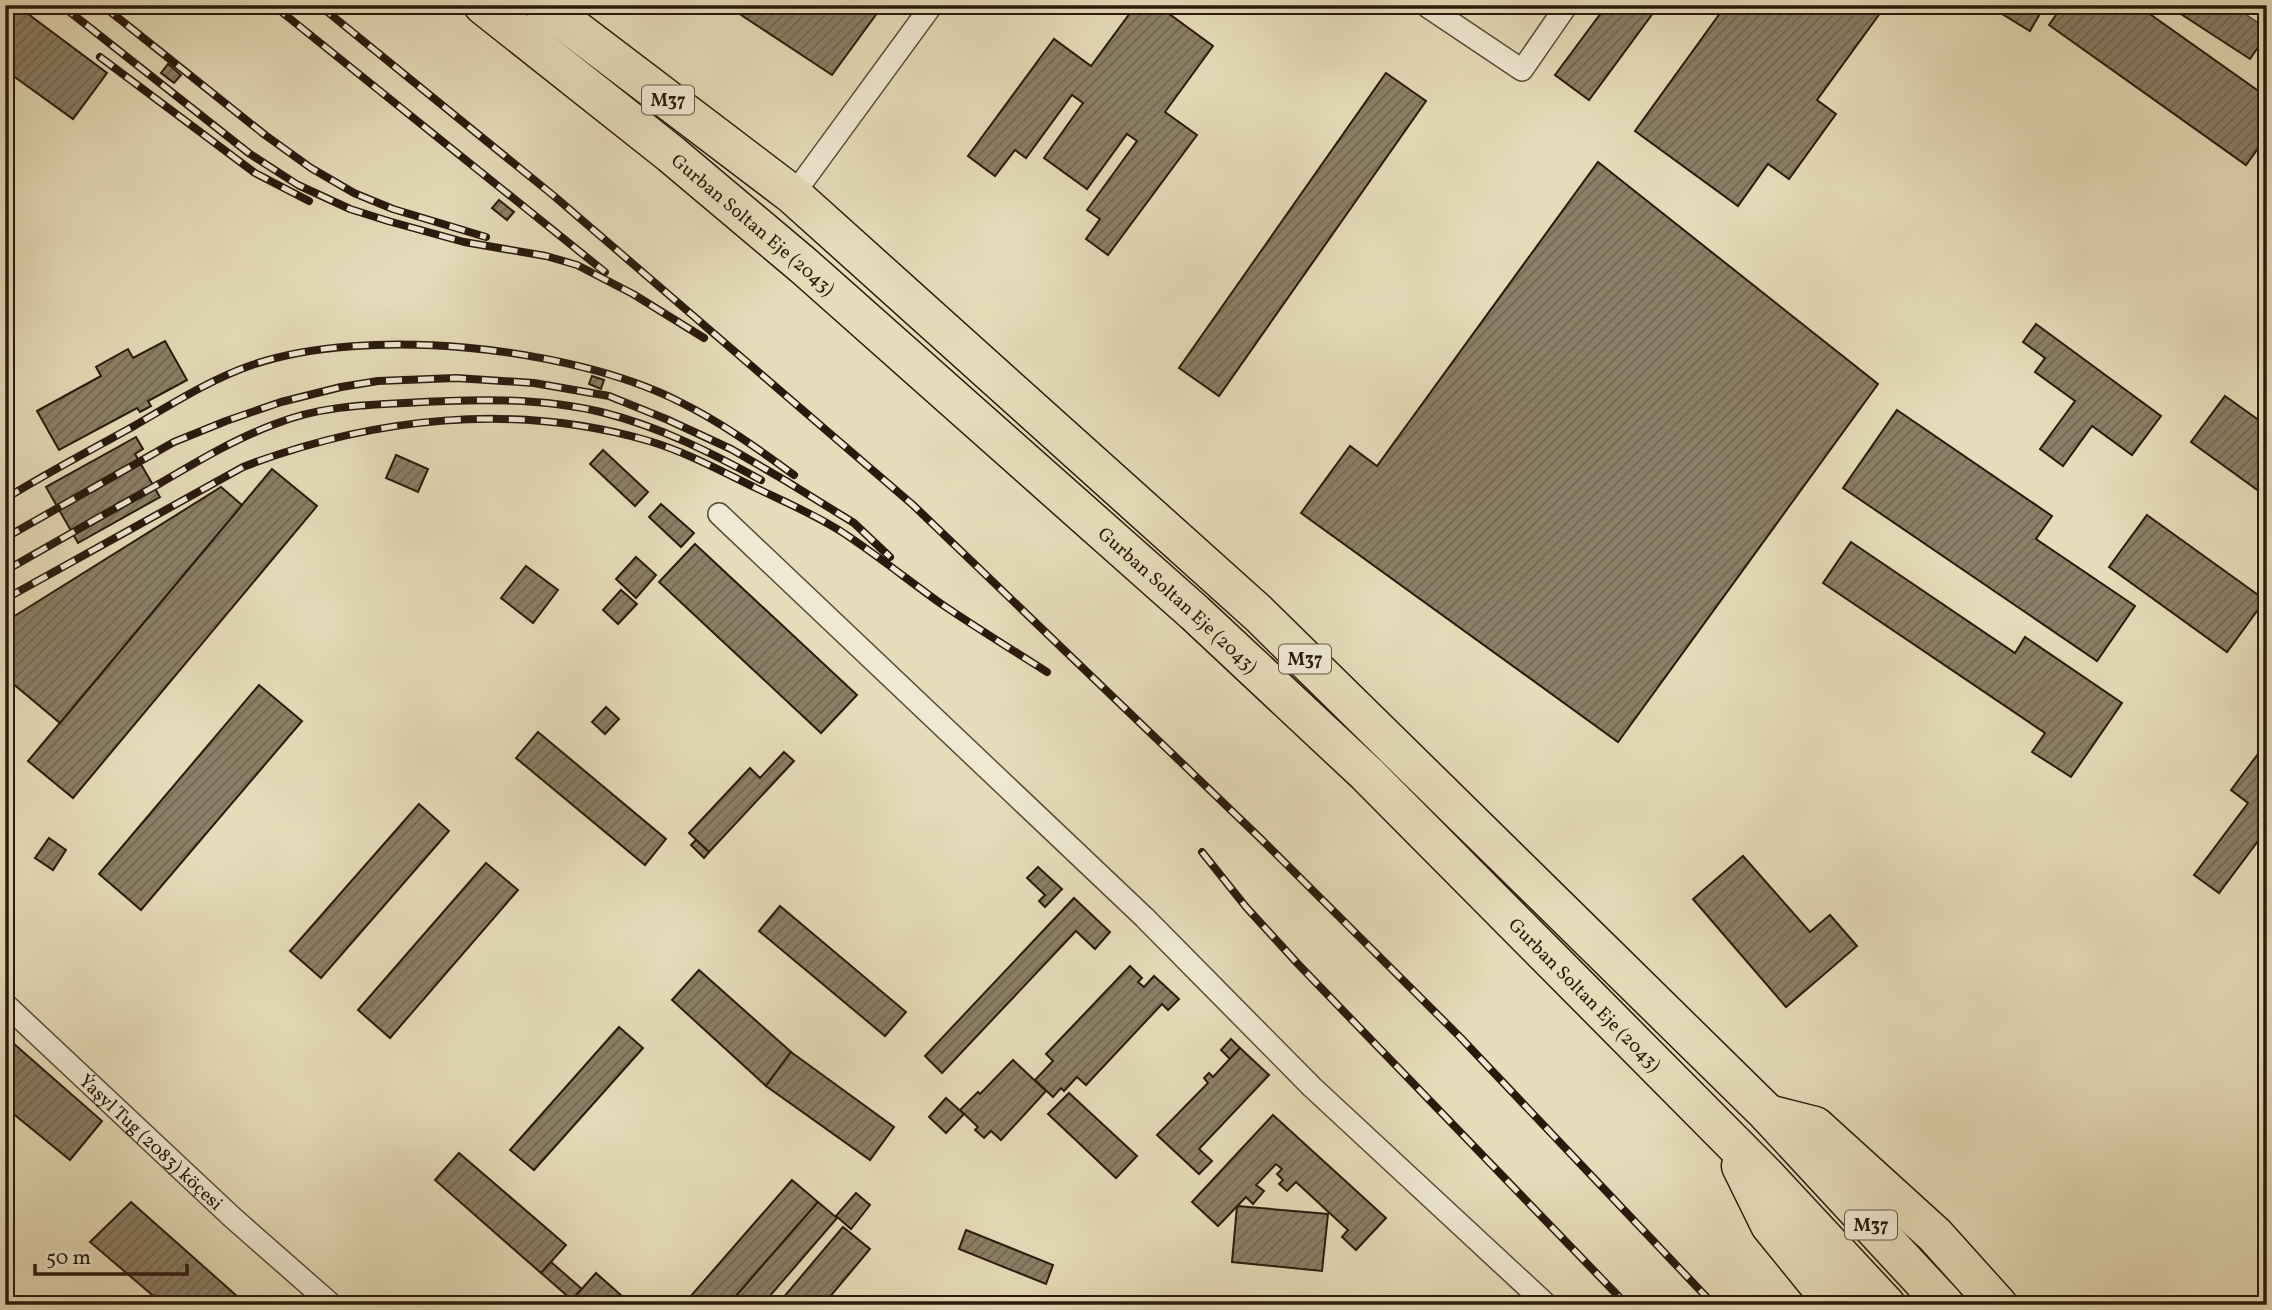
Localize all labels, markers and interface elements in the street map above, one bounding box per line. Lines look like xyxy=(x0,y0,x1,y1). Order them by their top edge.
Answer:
road number: M37 xyxy=(642,86,694,114)
street label: Gurban Soltan Eje (2043) xyxy=(665,149,840,302)
street label: Gurban Soltan Eje (2043) xyxy=(1092,522,1262,680)
road number: M37 xyxy=(1279,644,1331,674)
street label: Gurban Soltan Eje (2043) xyxy=(1502,913,1666,1078)
street label: Ýaşyl Tug (2083) köçesi xyxy=(72,1069,228,1217)
road number: M37 xyxy=(1845,1210,1897,1240)
scale bar xyxy=(35,1233,187,1277)
text: 50 m xyxy=(46,1244,91,1273)

